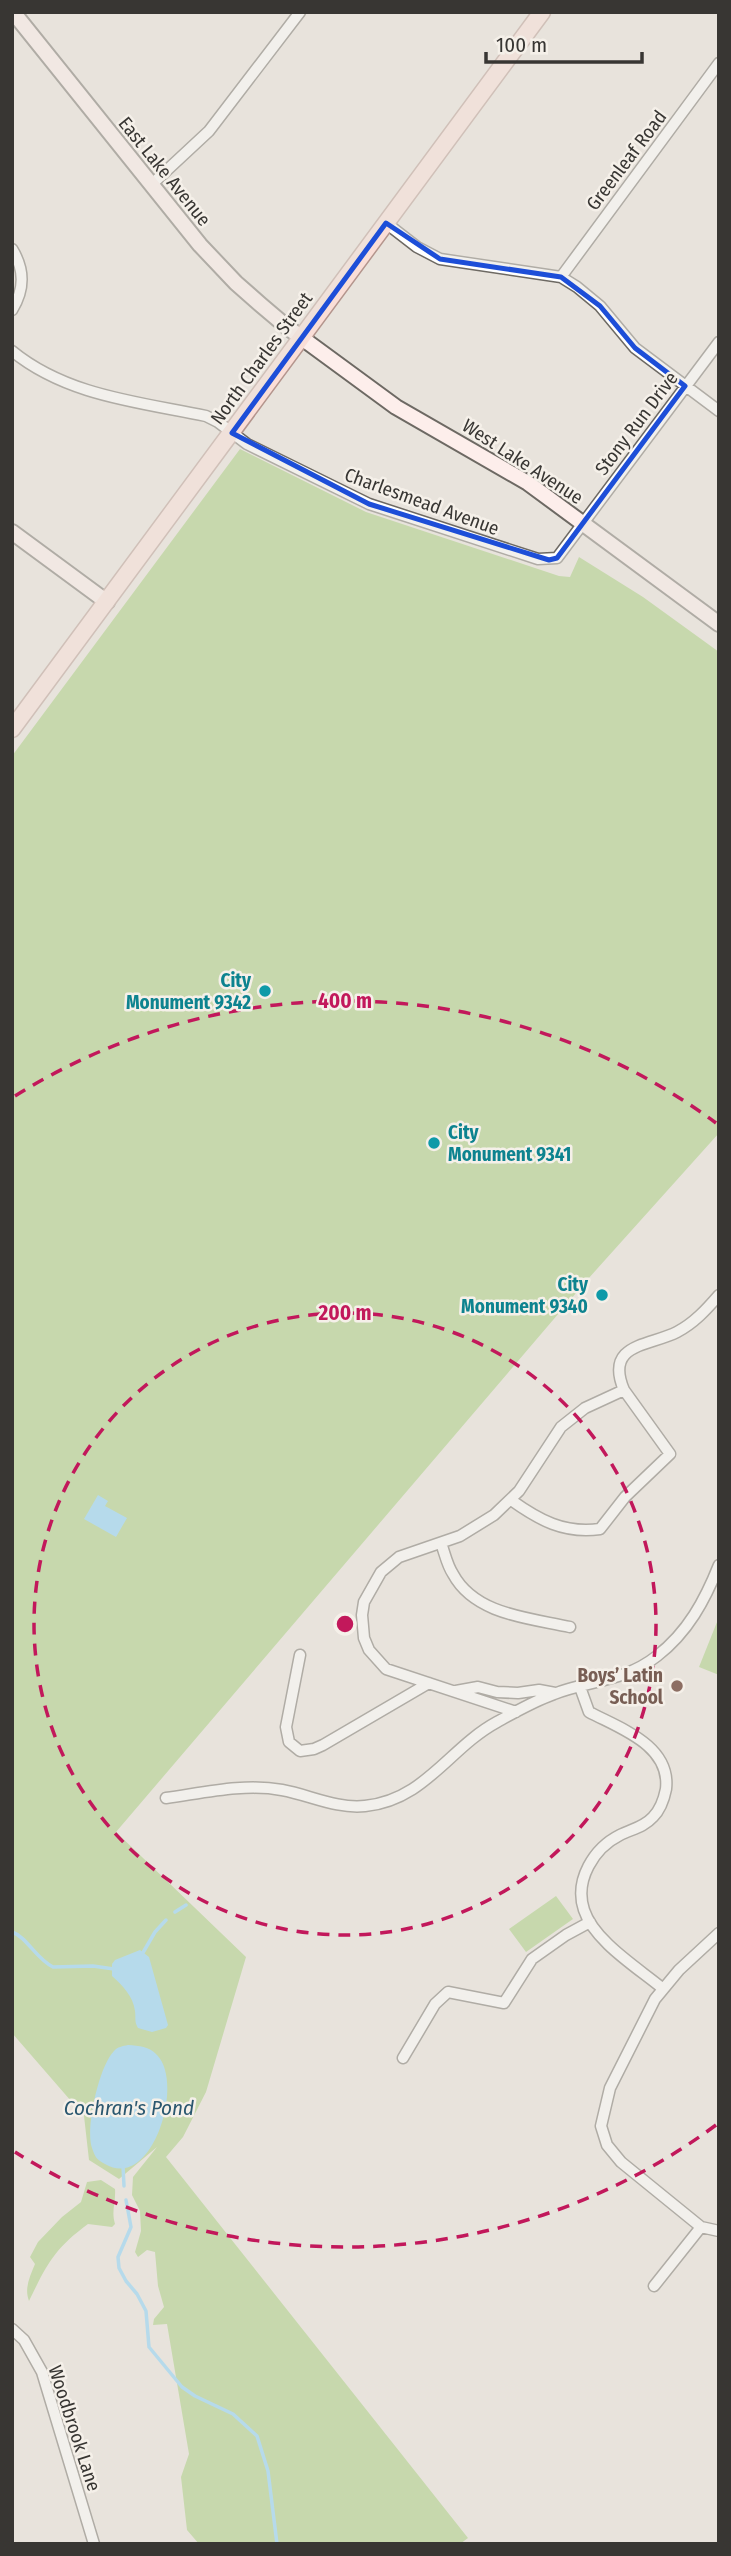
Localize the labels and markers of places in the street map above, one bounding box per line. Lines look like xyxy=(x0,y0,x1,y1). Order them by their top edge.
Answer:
place label: City Monument 9342 xyxy=(126,969,252,1014)
marker: City Monument 9342 xyxy=(257,983,273,999)
place label: City Monument 9341 xyxy=(448,1121,571,1166)
marker: City Monument 9341 xyxy=(426,1135,442,1151)
place label: City Monument 9340 xyxy=(461,1273,589,1318)
marker: City Monument 9340 xyxy=(594,1287,610,1303)
centre of rings xyxy=(333,1612,357,1636)
place label: Boys’ Latin School xyxy=(577,1664,664,1709)
marker: Boys’ Latin School xyxy=(669,1678,685,1694)

